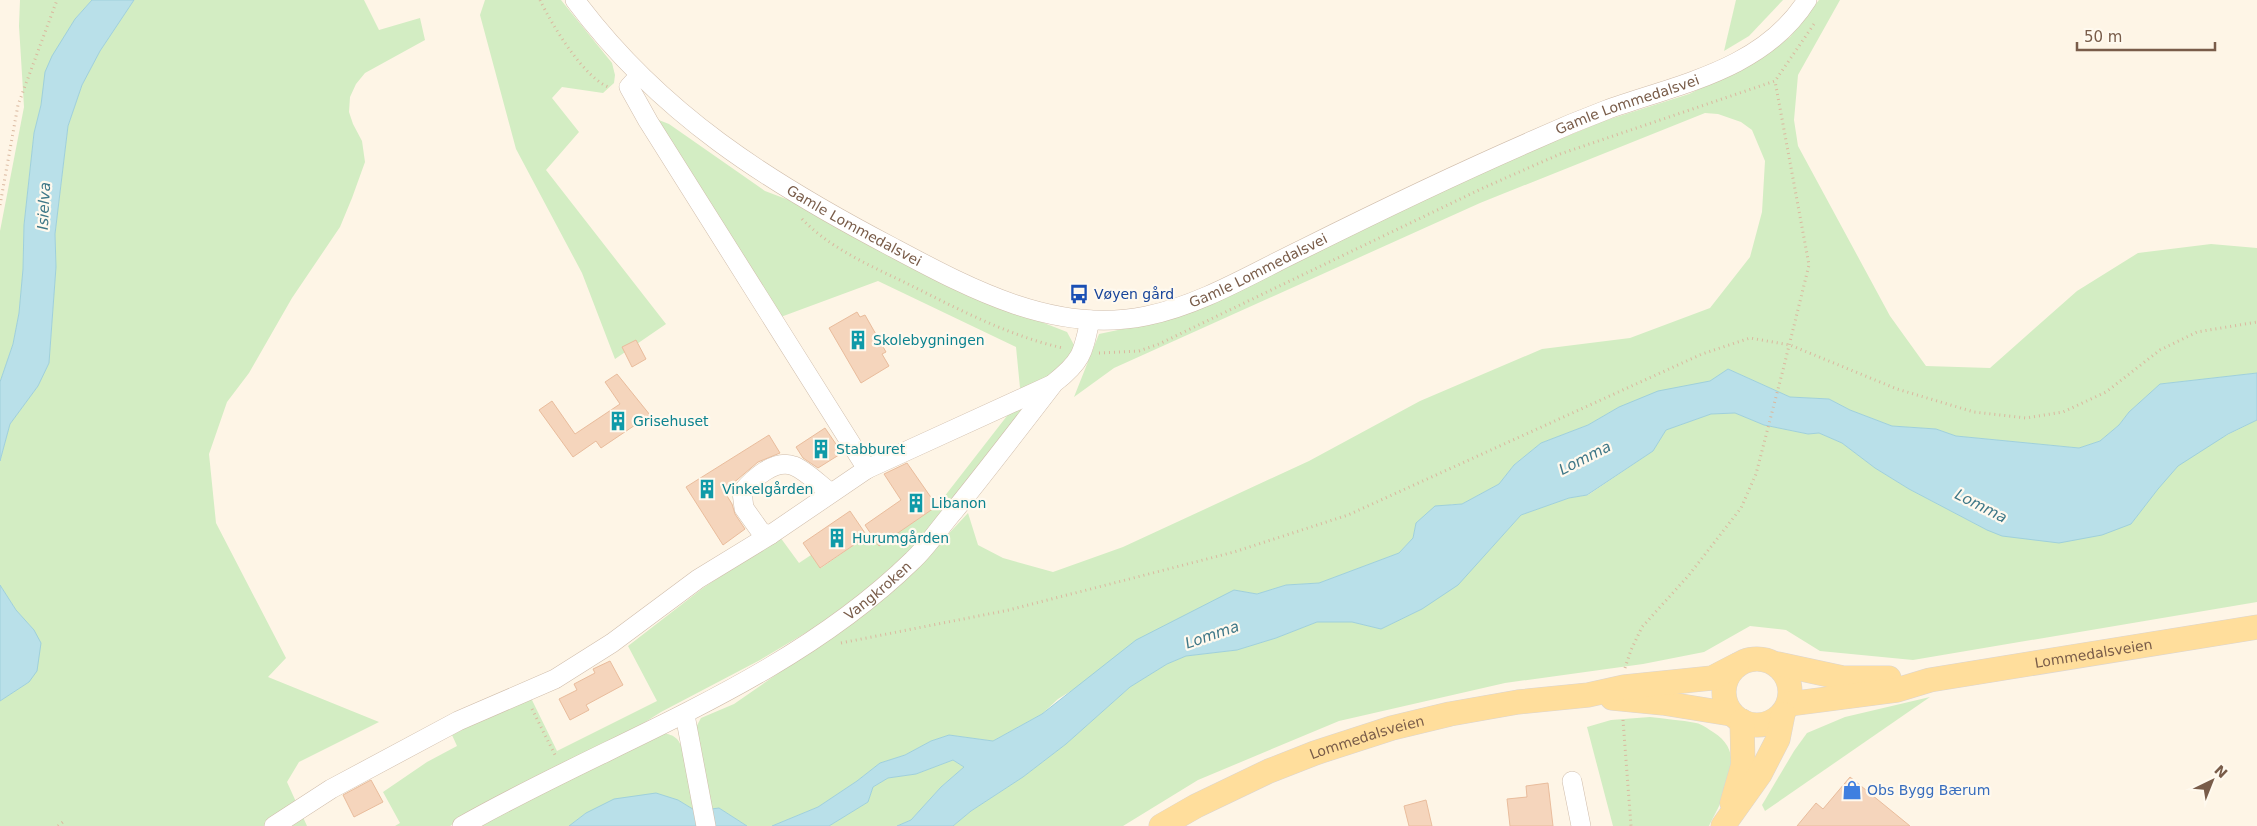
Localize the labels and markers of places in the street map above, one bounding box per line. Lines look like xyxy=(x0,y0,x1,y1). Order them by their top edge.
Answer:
bus stop icon: Vøyen gård xyxy=(1068,283,1090,305)
place label: Vøyen gård xyxy=(1094,286,1174,302)
building icon: Skolebygningen xyxy=(847,329,869,351)
place label: Skolebygningen xyxy=(873,332,985,348)
building icon: Grisehuset xyxy=(607,410,629,432)
place label: Grisehuset xyxy=(633,413,709,429)
building icon: Stabburet xyxy=(810,438,832,460)
place label: Stabburet xyxy=(836,441,906,457)
building icon: Vinkelgården xyxy=(696,478,718,500)
place label: Vinkelgården xyxy=(722,481,814,497)
building icon: Libanon xyxy=(905,492,927,514)
place label: Libanon xyxy=(931,495,986,511)
building icon: Hurumgården xyxy=(826,527,848,549)
place label: Hurumgården xyxy=(852,530,949,546)
shop icon: Obs Bygg Bærum xyxy=(1841,779,1863,801)
place label: Obs Bygg Bærum xyxy=(1867,782,1990,798)

